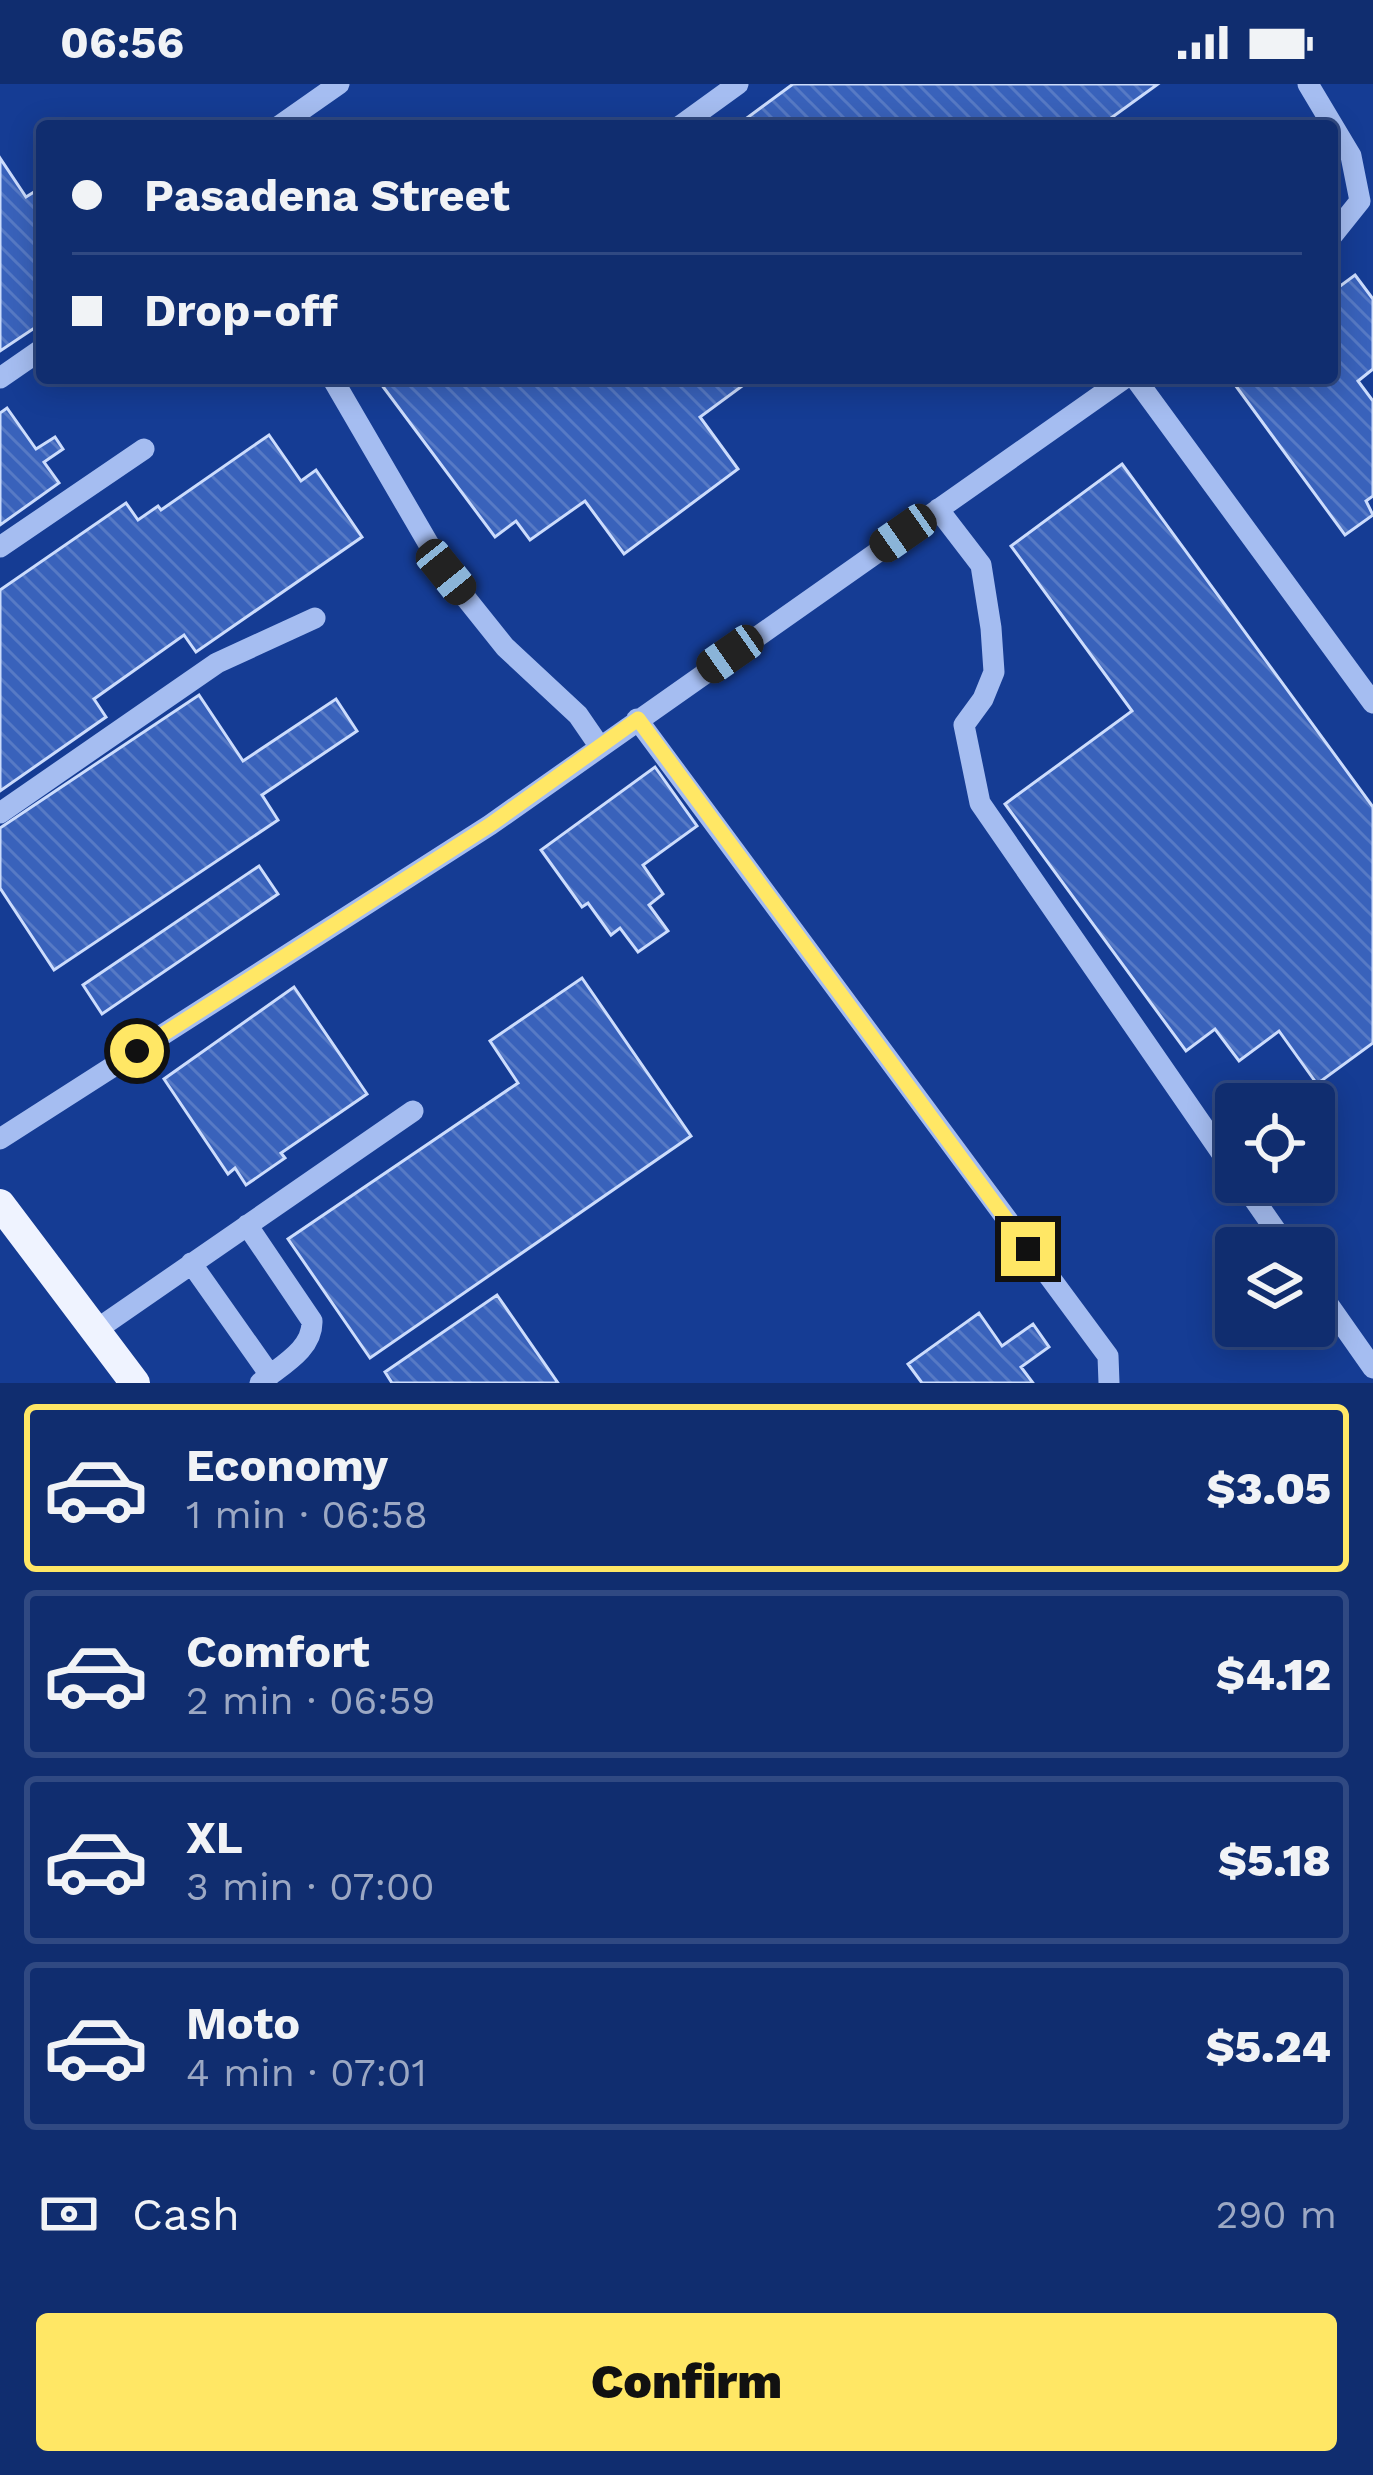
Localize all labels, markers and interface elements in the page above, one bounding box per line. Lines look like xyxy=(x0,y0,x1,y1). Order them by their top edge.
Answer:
text: 06:56 xyxy=(60,16,184,69)
text: Pasadena Street xyxy=(144,169,510,222)
text: Drop-off xyxy=(144,284,338,337)
car xyxy=(863,498,943,568)
car xyxy=(409,533,483,611)
car xyxy=(690,619,770,689)
route start xyxy=(110,1024,164,1078)
map controls xyxy=(1215,1083,1335,1347)
button: locate xyxy=(1215,1083,1335,1203)
route end xyxy=(1001,1222,1055,1276)
button: layers xyxy=(1215,1227,1335,1347)
icon: car xyxy=(42,1434,150,1542)
text: Economy xyxy=(186,1439,388,1492)
text: $3.05 xyxy=(1207,1462,1331,1515)
text: 1 min · 06:58 xyxy=(186,1492,428,1537)
icon: car xyxy=(42,1620,150,1728)
text: Comfort xyxy=(186,1625,370,1678)
text: $4.12 xyxy=(1216,1648,1331,1701)
text: 2 min · 06:59 xyxy=(186,1678,435,1723)
icon: car xyxy=(42,1806,150,1914)
text: XL xyxy=(186,1811,243,1864)
text: $5.18 xyxy=(1218,1834,1331,1887)
text: 3 min · 07:00 xyxy=(186,1864,435,1909)
icon: car xyxy=(42,1992,150,2100)
text: Moto xyxy=(186,1997,300,2050)
text: $5.24 xyxy=(1206,2020,1331,2073)
text: 4 min · 07:01 xyxy=(186,2050,427,2095)
icon: cash xyxy=(36,2181,102,2247)
text: Cash xyxy=(132,2188,240,2241)
text: 290 m xyxy=(1215,2192,1337,2237)
button: Confirm xyxy=(36,2313,1337,2451)

